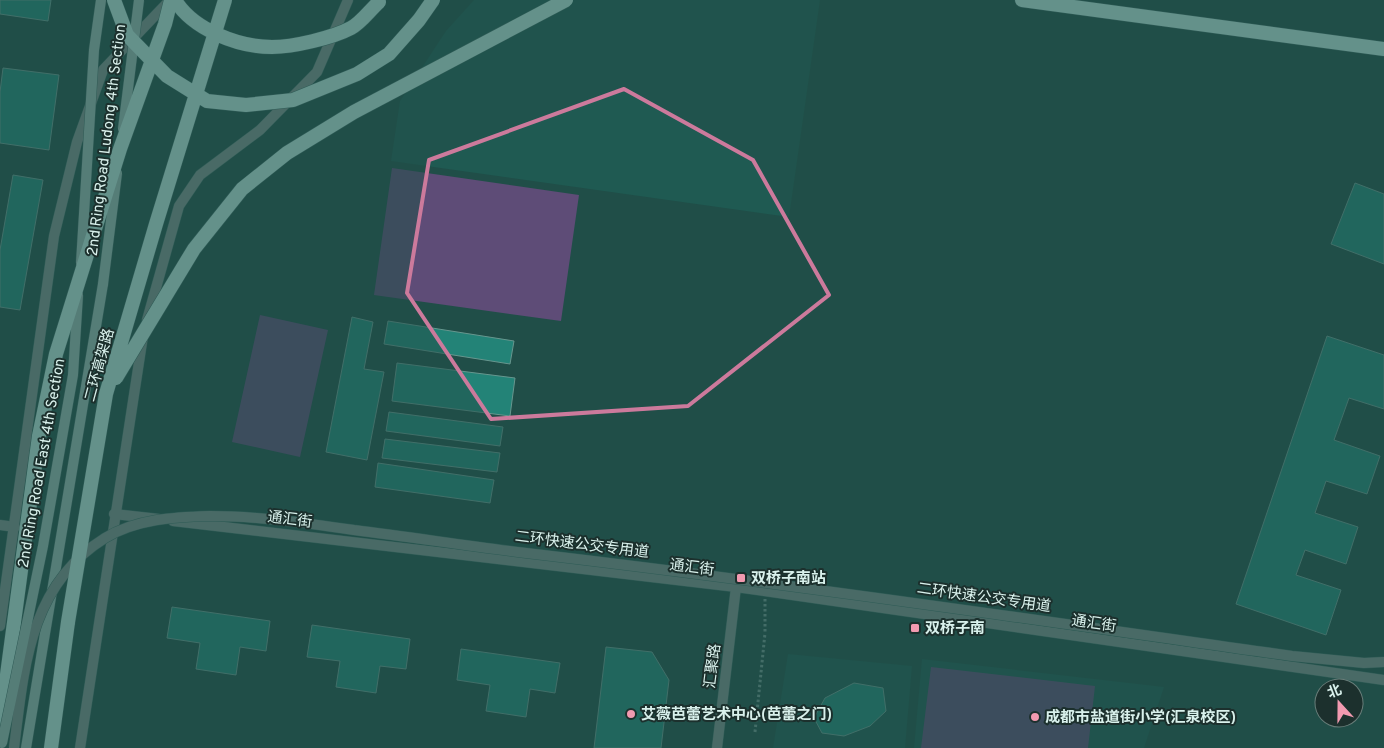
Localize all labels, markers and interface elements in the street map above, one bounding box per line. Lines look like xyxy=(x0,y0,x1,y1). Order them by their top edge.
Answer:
street label: 2nd Ring Road Ludong 4th Section xyxy=(84,23,131,257)
street label: 二环高架路 xyxy=(82,327,119,404)
street label: 2nd Ring Road East 4th Section xyxy=(15,357,70,569)
street label: 通汇街 xyxy=(266,508,313,533)
street label: 二环快速公交专用道 xyxy=(514,528,650,563)
street label: 通汇街 xyxy=(668,556,715,581)
place label: 双桥子南站 xyxy=(751,570,826,589)
marker: 双桥子南站 xyxy=(735,572,747,584)
street label: 二环快速公交专用道 xyxy=(916,580,1052,617)
street label: 通汇街 xyxy=(1070,612,1117,637)
place label: 双桥子南 xyxy=(925,620,985,639)
marker: 双桥子南 xyxy=(909,622,921,634)
street label: 汇聚路 xyxy=(701,643,726,690)
north arrow xyxy=(1314,678,1364,728)
text: 北 xyxy=(1325,682,1344,703)
place label: 艾薇芭蕾艺术中心(芭蕾之门) xyxy=(641,706,832,725)
marker: 艾薇芭蕾艺术中心(芭蕾之门) xyxy=(625,708,637,720)
place label: 成都市盐道街小学(汇泉校区) xyxy=(1045,708,1236,728)
marker: 成都市盐道街小学(汇泉校区) xyxy=(1029,711,1041,723)

